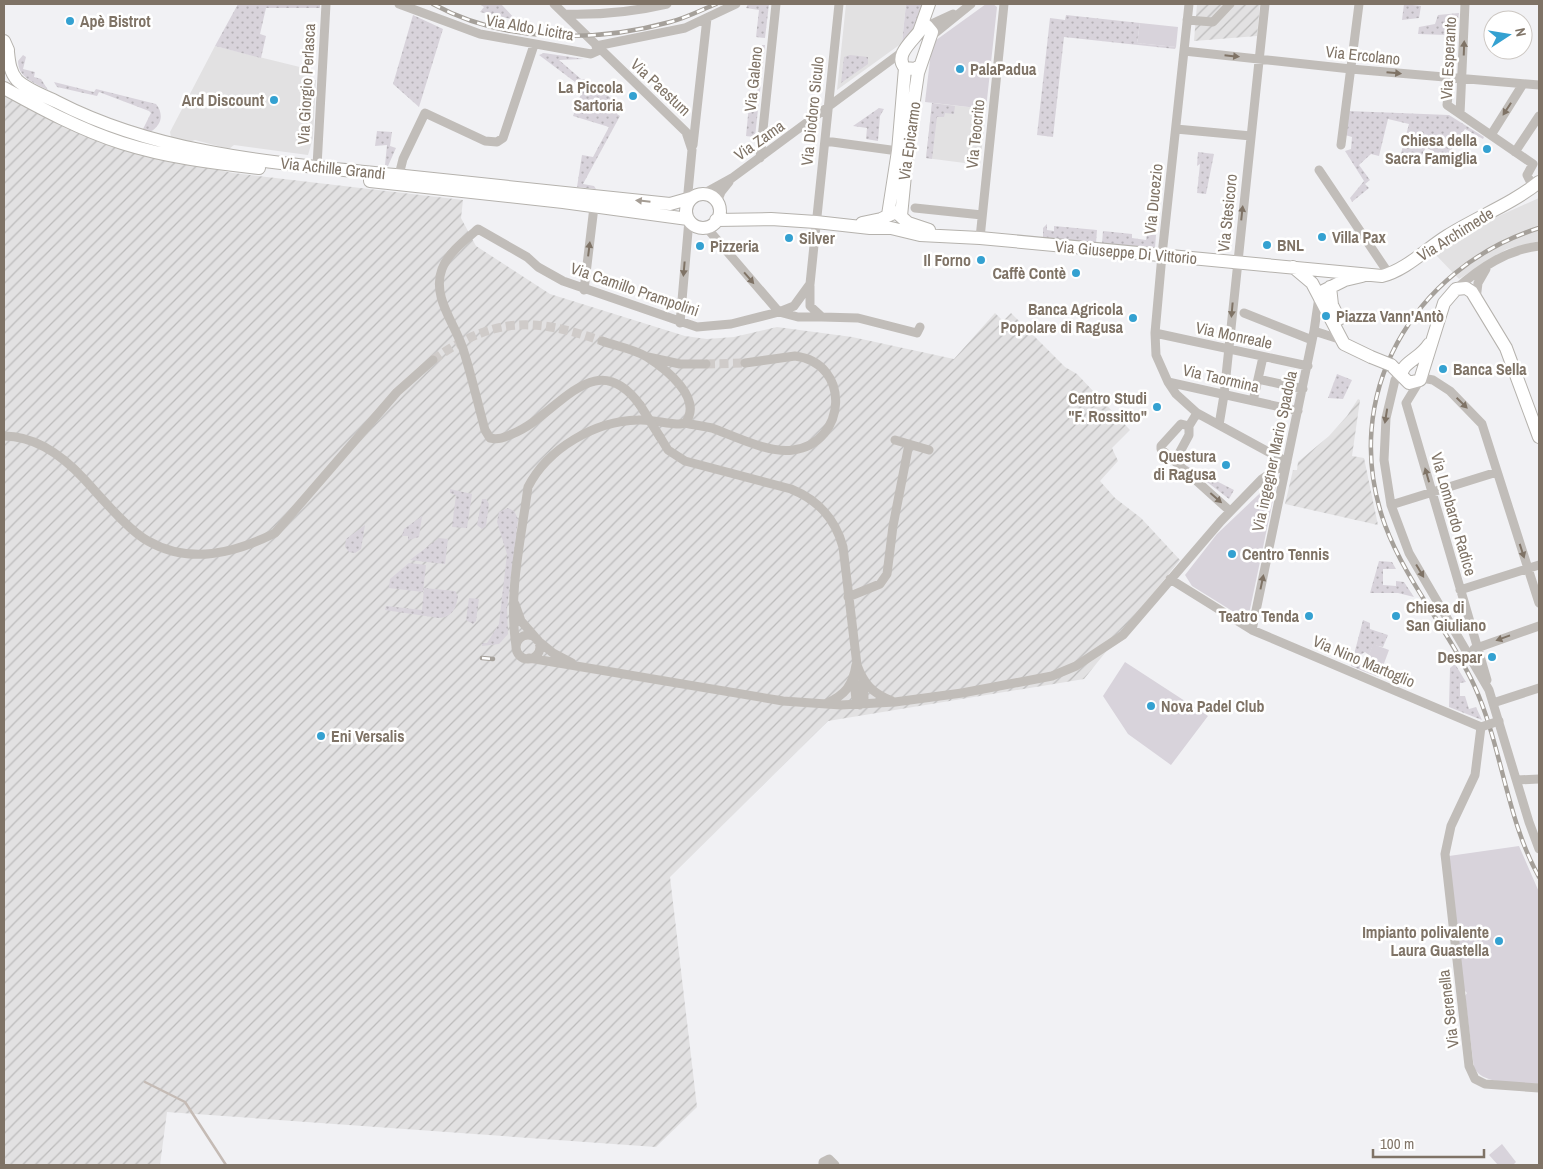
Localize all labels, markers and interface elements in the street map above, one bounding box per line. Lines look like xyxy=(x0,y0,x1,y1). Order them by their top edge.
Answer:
street label: Via Aldo Licitra xyxy=(484,8,576,46)
place label: Apè Bistrot xyxy=(80,10,151,32)
north arrow xyxy=(1483,10,1533,60)
marker: Apè Bistrot xyxy=(64,15,76,27)
street label: Via Esperanto xyxy=(1435,16,1461,100)
street label: Via Giorgio Perlasca xyxy=(292,22,320,145)
text: N xyxy=(1511,26,1530,38)
street label: Via Ercolano xyxy=(1325,40,1401,70)
one-way arrow xyxy=(1460,40,1468,56)
street label: Via Galeno xyxy=(739,45,767,113)
one-way arrow xyxy=(1225,52,1241,60)
street label: Via Paestum xyxy=(626,53,696,121)
street label: Via Diodoro Siculo xyxy=(795,55,829,167)
place label: PalaPadua xyxy=(970,58,1037,80)
marker: PalaPadua xyxy=(954,63,966,75)
one-way arrow xyxy=(1386,69,1402,77)
place label: La Piccola Sartoria xyxy=(558,76,624,116)
place label: Ard Discount xyxy=(182,89,265,111)
marker: La Piccola Sartoria xyxy=(627,90,639,102)
marker: Ard Discount xyxy=(268,94,280,106)
street label: Via Teocrito xyxy=(960,98,990,170)
street label: Via Epicarmo xyxy=(893,100,925,182)
one-way arrow xyxy=(1502,103,1512,116)
street label: Via Zama xyxy=(729,114,789,165)
place label: Chiesa della Sacra Famiglia xyxy=(1385,129,1478,169)
marker: Chiesa della Sacra Famiglia xyxy=(1481,143,1493,155)
street label: Via Achille Grandi xyxy=(279,152,387,184)
street label: Via Ducezio xyxy=(1138,162,1168,236)
street label: Via Stesicoro xyxy=(1212,173,1242,253)
one-way arrow xyxy=(635,197,651,205)
street label: Via Archimede xyxy=(1413,202,1497,266)
one-way arrow xyxy=(1238,205,1246,221)
place label: Villa Pax xyxy=(1332,226,1386,248)
place label: Silver xyxy=(799,227,836,249)
marker: Villa Pax xyxy=(1316,231,1328,243)
marker: Silver xyxy=(783,232,795,244)
place label: BNL xyxy=(1277,234,1304,256)
place label: Pizzeria xyxy=(710,235,760,257)
street label: Via Giuseppe Di Vittorio xyxy=(1054,235,1198,269)
marker: BNL xyxy=(1261,239,1273,251)
one-way arrow xyxy=(585,240,593,256)
marker: Pizzeria xyxy=(694,240,706,252)
place label: Il Forno xyxy=(924,249,971,271)
marker: Il Forno xyxy=(975,254,987,266)
street label: Via Camillo Prampolini xyxy=(568,257,702,321)
one-way arrow xyxy=(680,261,688,277)
place label: Caffè Contè xyxy=(992,262,1066,284)
marker: Caffè Contè xyxy=(1070,267,1082,279)
one-way arrow xyxy=(743,271,755,283)
place label: Banca Agricola Popolare di Ragusa xyxy=(1001,298,1124,338)
one-way arrow xyxy=(1228,303,1236,319)
place label: Piazza Vann'Antò xyxy=(1336,305,1444,327)
marker: Piazza Vann'Antò xyxy=(1320,310,1332,322)
marker: Banca Agricola Popolare di Ragusa xyxy=(1127,312,1139,324)
street label: Via Monreale xyxy=(1194,316,1274,354)
place label: Banca Sella xyxy=(1453,358,1527,380)
street label: Via Taormina xyxy=(1181,359,1262,398)
marker: Banca Sella xyxy=(1437,363,1449,375)
street label: Via ingegner Mario Spadola xyxy=(1246,368,1302,533)
place label: Centro Studi "F. Rossitto" xyxy=(1068,387,1147,427)
one-way arrow xyxy=(1456,397,1468,409)
marker: Centro Studi "F. Rossitto" xyxy=(1151,401,1163,413)
one-way arrow xyxy=(1382,408,1390,424)
place label: Questura di Ragusa xyxy=(1153,445,1217,485)
street label: Via Lombardo Radice xyxy=(1426,450,1482,578)
marker: Questura di Ragusa xyxy=(1220,459,1232,471)
one-way arrow xyxy=(1422,468,1430,483)
one-way arrow xyxy=(1209,492,1222,503)
place label: Centro Tennis xyxy=(1242,543,1329,565)
one-way arrow xyxy=(1519,544,1527,559)
marker: Centro Tennis xyxy=(1226,548,1238,560)
one-way arrow xyxy=(1416,564,1425,577)
one-way arrow xyxy=(1258,575,1266,590)
place label: Chiesa di San Giuliano xyxy=(1406,596,1486,636)
place label: Teatro Tenda xyxy=(1219,605,1300,627)
marker: Teatro Tenda xyxy=(1303,610,1315,622)
marker: Chiesa di San Giuliano xyxy=(1390,610,1402,622)
street label: Via Nino Martoglio xyxy=(1309,630,1419,692)
one-way arrow xyxy=(1496,635,1511,643)
place label: Despar xyxy=(1438,646,1483,668)
marker: Despar xyxy=(1486,651,1498,663)
place label: Nova Padel Club xyxy=(1161,695,1265,717)
marker: Nova Padel Club xyxy=(1145,700,1157,712)
place label: Eni Versalis xyxy=(331,725,404,747)
marker: Eni Versalis xyxy=(315,730,327,742)
place label: Impianto polivalente Laura Guastella xyxy=(1362,921,1490,961)
marker: Impianto polivalente Laura Guastella xyxy=(1493,935,1505,947)
street label: Via Serenella xyxy=(1432,968,1464,1049)
scale bar xyxy=(1373,1126,1484,1158)
text: 100 m xyxy=(1380,1133,1414,1154)

